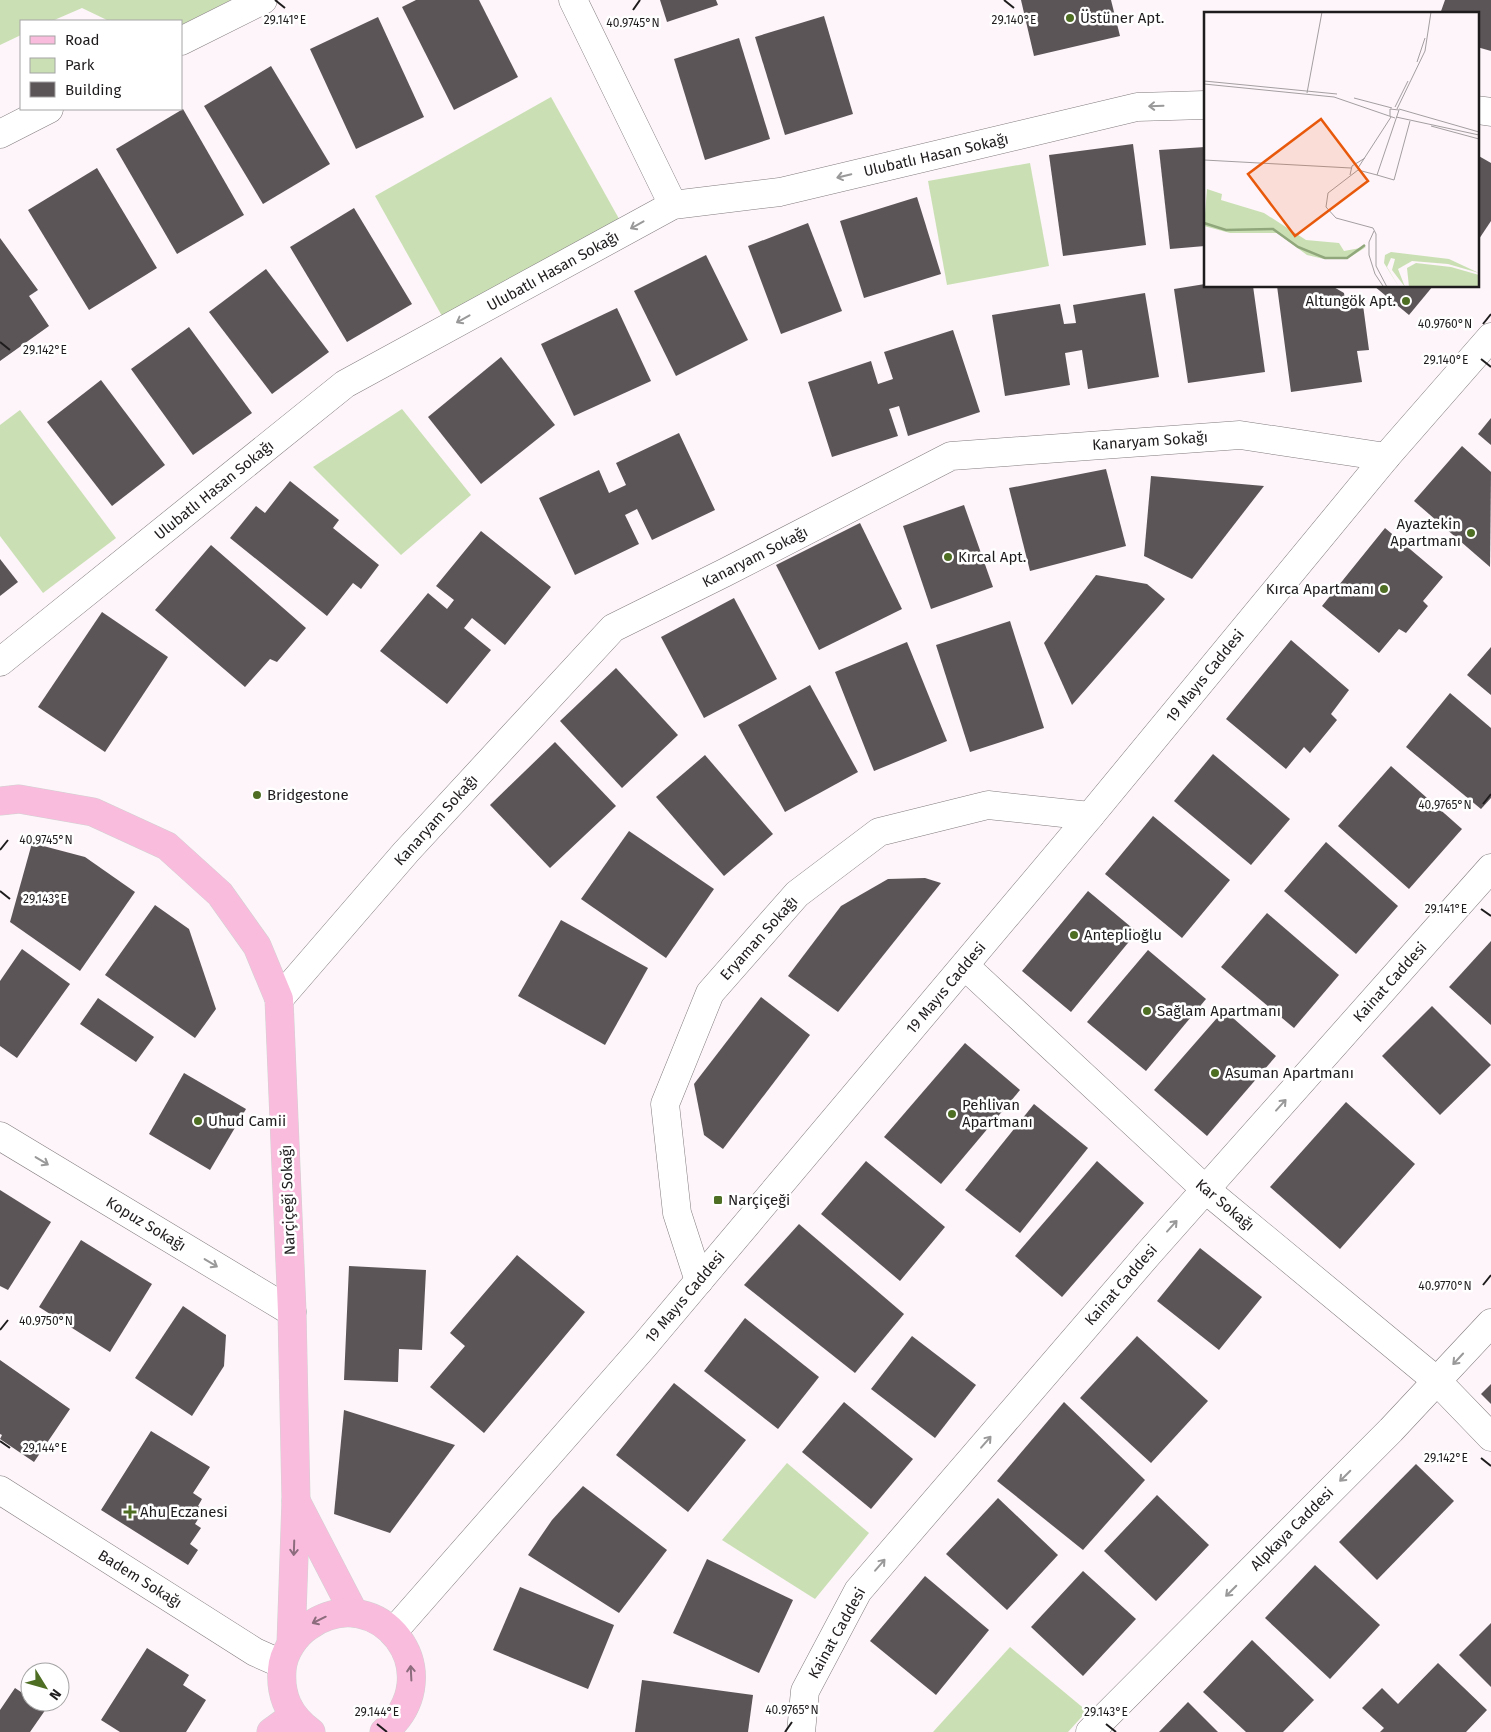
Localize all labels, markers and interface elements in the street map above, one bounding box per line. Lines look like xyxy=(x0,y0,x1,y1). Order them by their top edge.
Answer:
place label: Üstüner Apt. xyxy=(1080,9,1164,27)
marker: Üstüner Apt. xyxy=(1064,12,1076,24)
inset map xyxy=(1204,12,1478,288)
text: 29.141°E xyxy=(264,13,306,27)
text: 29.140°E xyxy=(992,13,1036,27)
text: 40.9745°N xyxy=(606,16,660,30)
legend xyxy=(20,20,182,110)
text: Road xyxy=(65,31,100,49)
text: Park xyxy=(65,56,95,74)
text: Building xyxy=(65,81,121,99)
one-way arrow xyxy=(1148,102,1164,111)
street label: Ulubatlı Hasan Sokağı xyxy=(862,130,1010,180)
one-way arrow xyxy=(837,172,853,181)
one-way arrow xyxy=(630,221,645,230)
street label: Ulubatlı Hasan Sokağı xyxy=(484,227,622,315)
place label: Altungök Apt. xyxy=(1306,292,1396,310)
marker: Altungök Apt. xyxy=(1400,295,1412,307)
one-way arrow xyxy=(457,315,471,325)
text: 40.9760°N xyxy=(1418,317,1472,331)
text: 29.142°E xyxy=(23,343,67,357)
text: 29.140°E xyxy=(1424,353,1468,367)
street label: Kanaryam Sokağı xyxy=(1091,428,1209,454)
street label: Ulubatlı Hasan Sokağı xyxy=(151,436,277,544)
place label: Ayaztekin Apartmanı xyxy=(1390,515,1461,550)
street label: Kanaryam Sokağı xyxy=(699,523,811,591)
marker: Ayaztekin Apartmanı xyxy=(1465,527,1477,539)
place label: Kırcal Apt. xyxy=(958,548,1026,566)
marker: Kırcal Apt. xyxy=(942,551,954,563)
place label: Kırca Apartmanı xyxy=(1266,580,1374,598)
marker: Kırca Apartmanı xyxy=(1378,583,1390,595)
street label: 19 Mayıs Caddesi xyxy=(1162,626,1248,726)
street label: Kanaryam Sokağı xyxy=(390,771,482,869)
place label: Bridgestone xyxy=(267,786,349,804)
marker: Bridgestone xyxy=(251,789,263,801)
text: 40.9765°N xyxy=(1418,798,1472,812)
text: 40.9745°N xyxy=(19,833,73,847)
text: 29.143°E xyxy=(23,892,67,906)
street label: Eryaman Sokağı xyxy=(716,892,802,984)
text: 29.141°E xyxy=(1425,902,1467,916)
place label: Anteplioğlu xyxy=(1084,926,1162,944)
marker: Anteplioğlu xyxy=(1068,929,1080,941)
street label: 19 Mayıs Caddesi xyxy=(902,938,990,1038)
street label: Kainat Caddesi xyxy=(1349,938,1431,1026)
place label: Sağlam Apartmanı xyxy=(1157,1002,1281,1020)
marker: Sağlam Apartmanı xyxy=(1141,1005,1153,1017)
place label: Asuman Apartmanı xyxy=(1225,1064,1354,1082)
marker: Asuman Apartmanı xyxy=(1209,1067,1221,1079)
place label: Pehlivan Apartmanı xyxy=(962,1096,1033,1131)
one-way arrow xyxy=(1275,1098,1286,1111)
marker: Pehlivan Apartmanı xyxy=(946,1108,958,1120)
place label: Uhud Camii xyxy=(208,1112,286,1130)
marker: Uhud Camii xyxy=(192,1115,204,1127)
street label: Narçiçeği Sokağı xyxy=(277,1144,299,1256)
one-way arrow xyxy=(34,1156,48,1166)
street label: Kar Sokağı xyxy=(1192,1175,1258,1235)
place label: Narçiçeği xyxy=(728,1191,790,1209)
street label: Kopuz Sokağı xyxy=(103,1193,189,1255)
marker: Narçiçeği xyxy=(712,1194,724,1206)
one-way arrow xyxy=(1167,1219,1178,1232)
street label: Kainat Caddesi xyxy=(1081,1241,1161,1329)
street label: 19 Mayıs Caddesi xyxy=(641,1247,729,1347)
one-way arrow xyxy=(204,1258,218,1268)
text: 40.9770°N xyxy=(1418,1279,1472,1293)
text: 40.9750°N xyxy=(19,1314,73,1328)
one-way arrow xyxy=(1452,1352,1464,1365)
one-way arrow xyxy=(980,1435,992,1448)
text: 29.144°E xyxy=(23,1441,67,1455)
text: 29.142°E xyxy=(1424,1451,1468,1465)
one-way arrow xyxy=(1339,1470,1352,1482)
street label: Alpkaya Caddesi xyxy=(1247,1484,1337,1574)
place label: Ahu Eczanesi xyxy=(140,1503,228,1521)
marker: Ahu Eczanesi xyxy=(124,1506,136,1518)
one-way arrow xyxy=(289,1540,299,1556)
street label: Badem Sokağı xyxy=(95,1546,185,1612)
one-way arrow xyxy=(874,1558,886,1571)
street label: Kainat Caddesi xyxy=(805,1584,869,1682)
one-way arrow xyxy=(1224,1585,1237,1597)
one-way arrow xyxy=(311,1615,326,1625)
north arrow xyxy=(20,1662,70,1712)
one-way arrow xyxy=(407,1666,416,1682)
text: N xyxy=(45,1686,65,1703)
text: 40.9765°N xyxy=(765,1703,819,1717)
text: 29.144°E xyxy=(355,1705,399,1719)
text: 29.143°E xyxy=(1084,1705,1128,1719)

